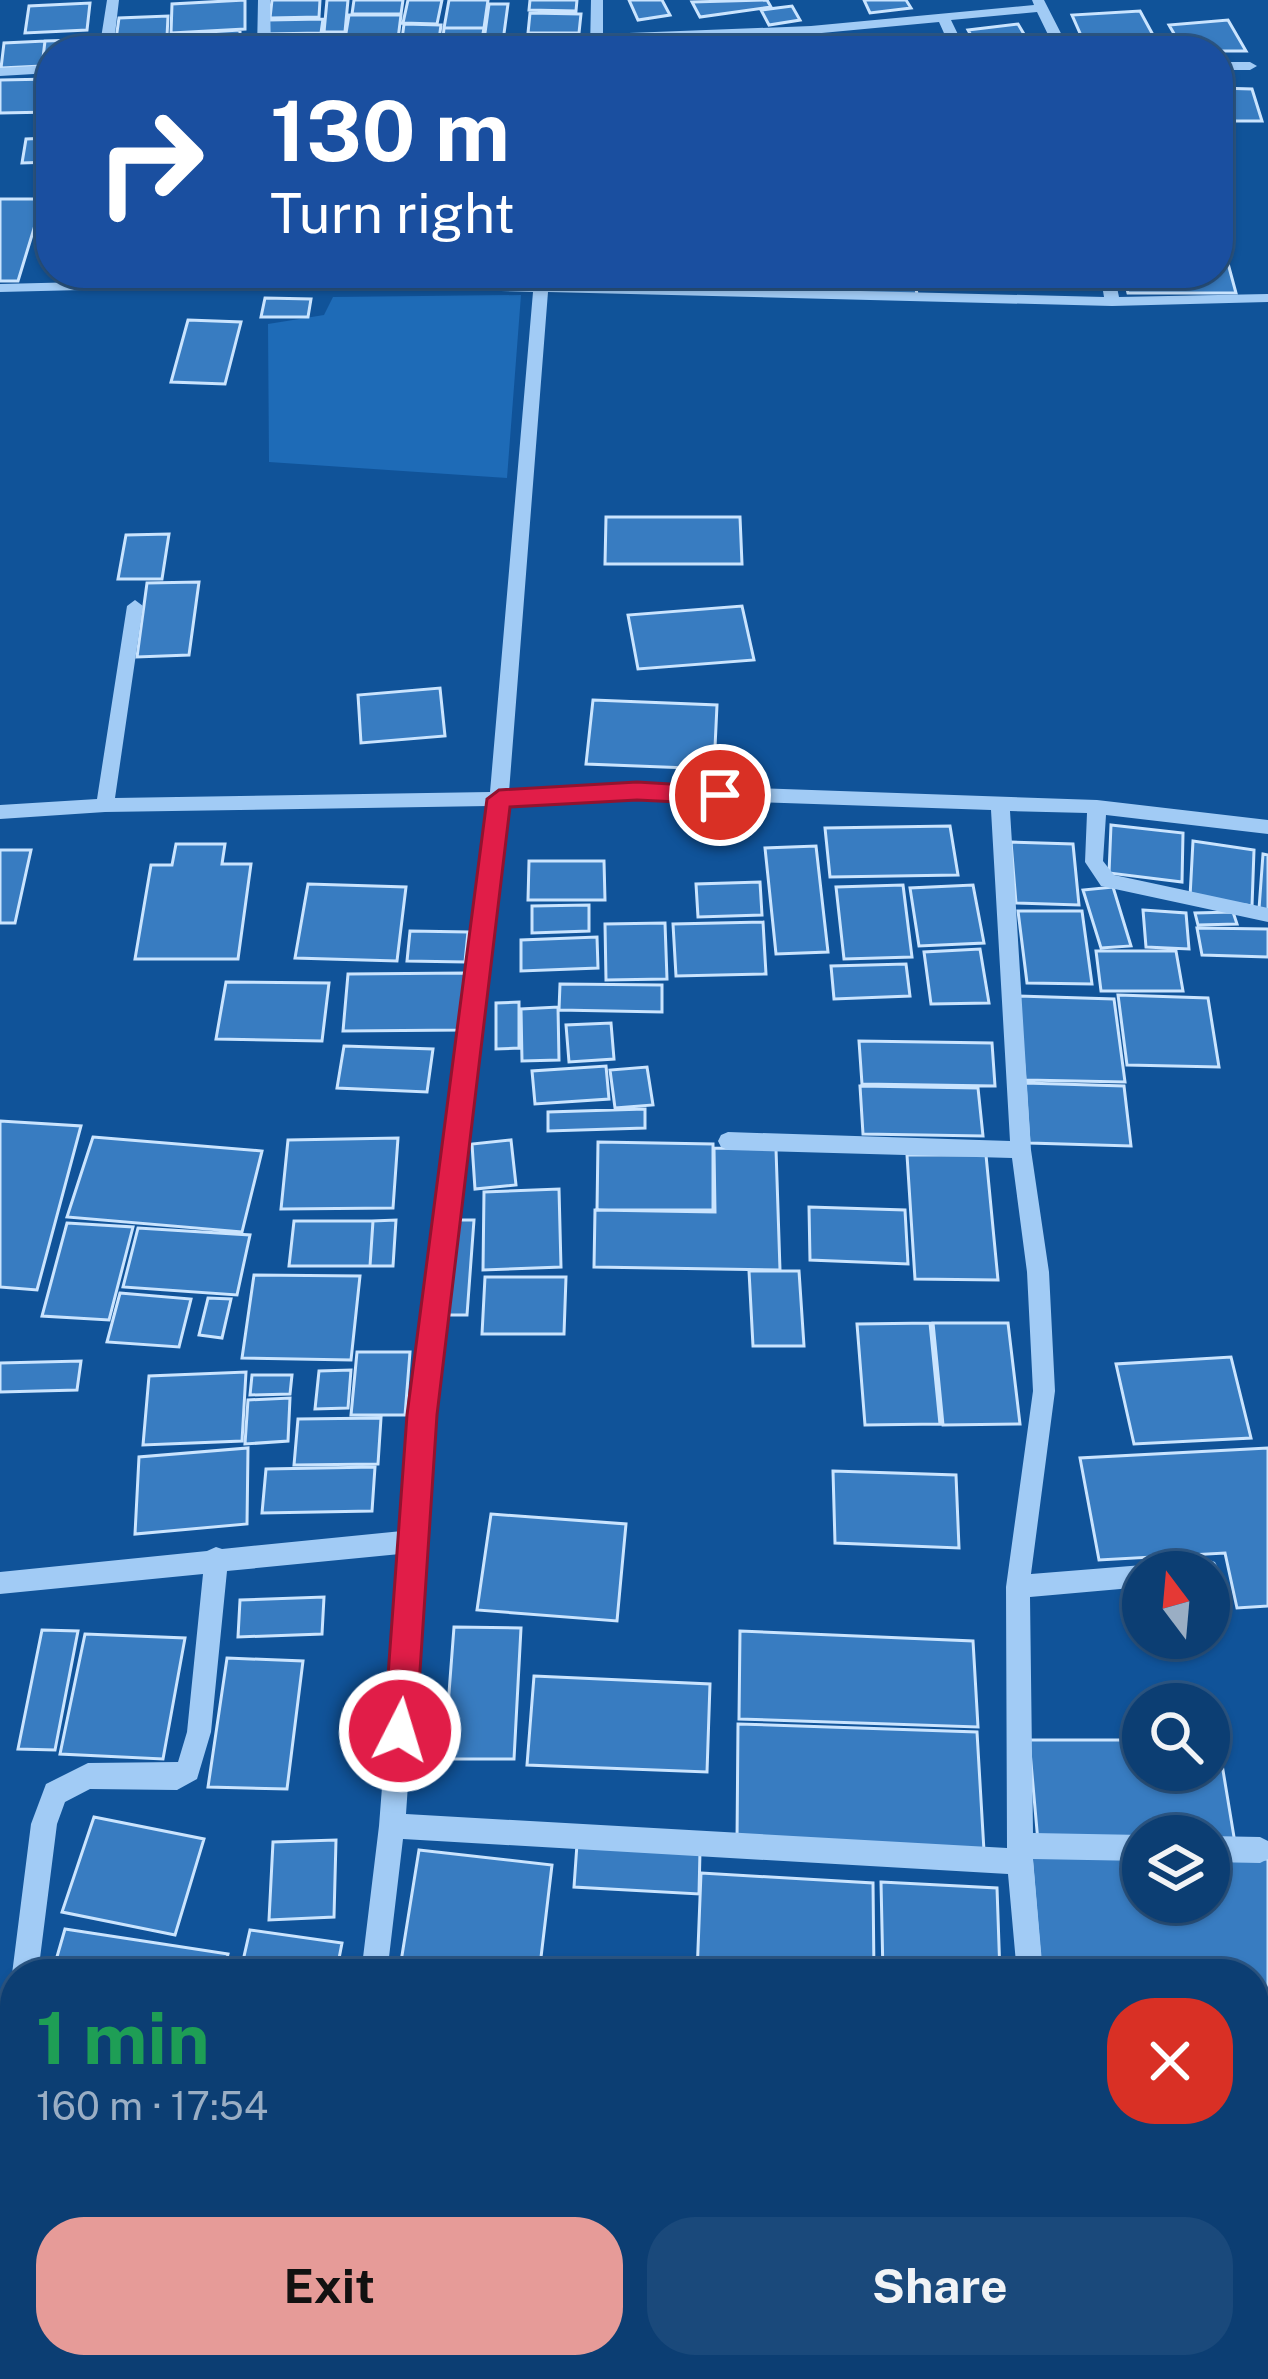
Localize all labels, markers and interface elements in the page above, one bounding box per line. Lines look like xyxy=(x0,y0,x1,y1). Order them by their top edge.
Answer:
text: 130 m xyxy=(270,81,510,180)
icon: right xyxy=(72,84,228,240)
text: Turn right xyxy=(270,182,515,245)
pin xyxy=(669,744,771,846)
icon: arrive xyxy=(687,762,753,828)
north arrow xyxy=(1122,1551,1230,1659)
map controls xyxy=(1122,1551,1230,1923)
position arrow xyxy=(337,1668,463,1794)
button: search xyxy=(1122,1683,1230,1791)
button: layers xyxy=(1122,1815,1230,1923)
text: 1 min xyxy=(36,1996,210,2080)
button: close xyxy=(1107,1998,1233,2124)
text: 160 m · 17:54 xyxy=(36,2083,268,2129)
button: Exit xyxy=(36,2217,623,2355)
button: Share xyxy=(647,2217,1233,2355)

